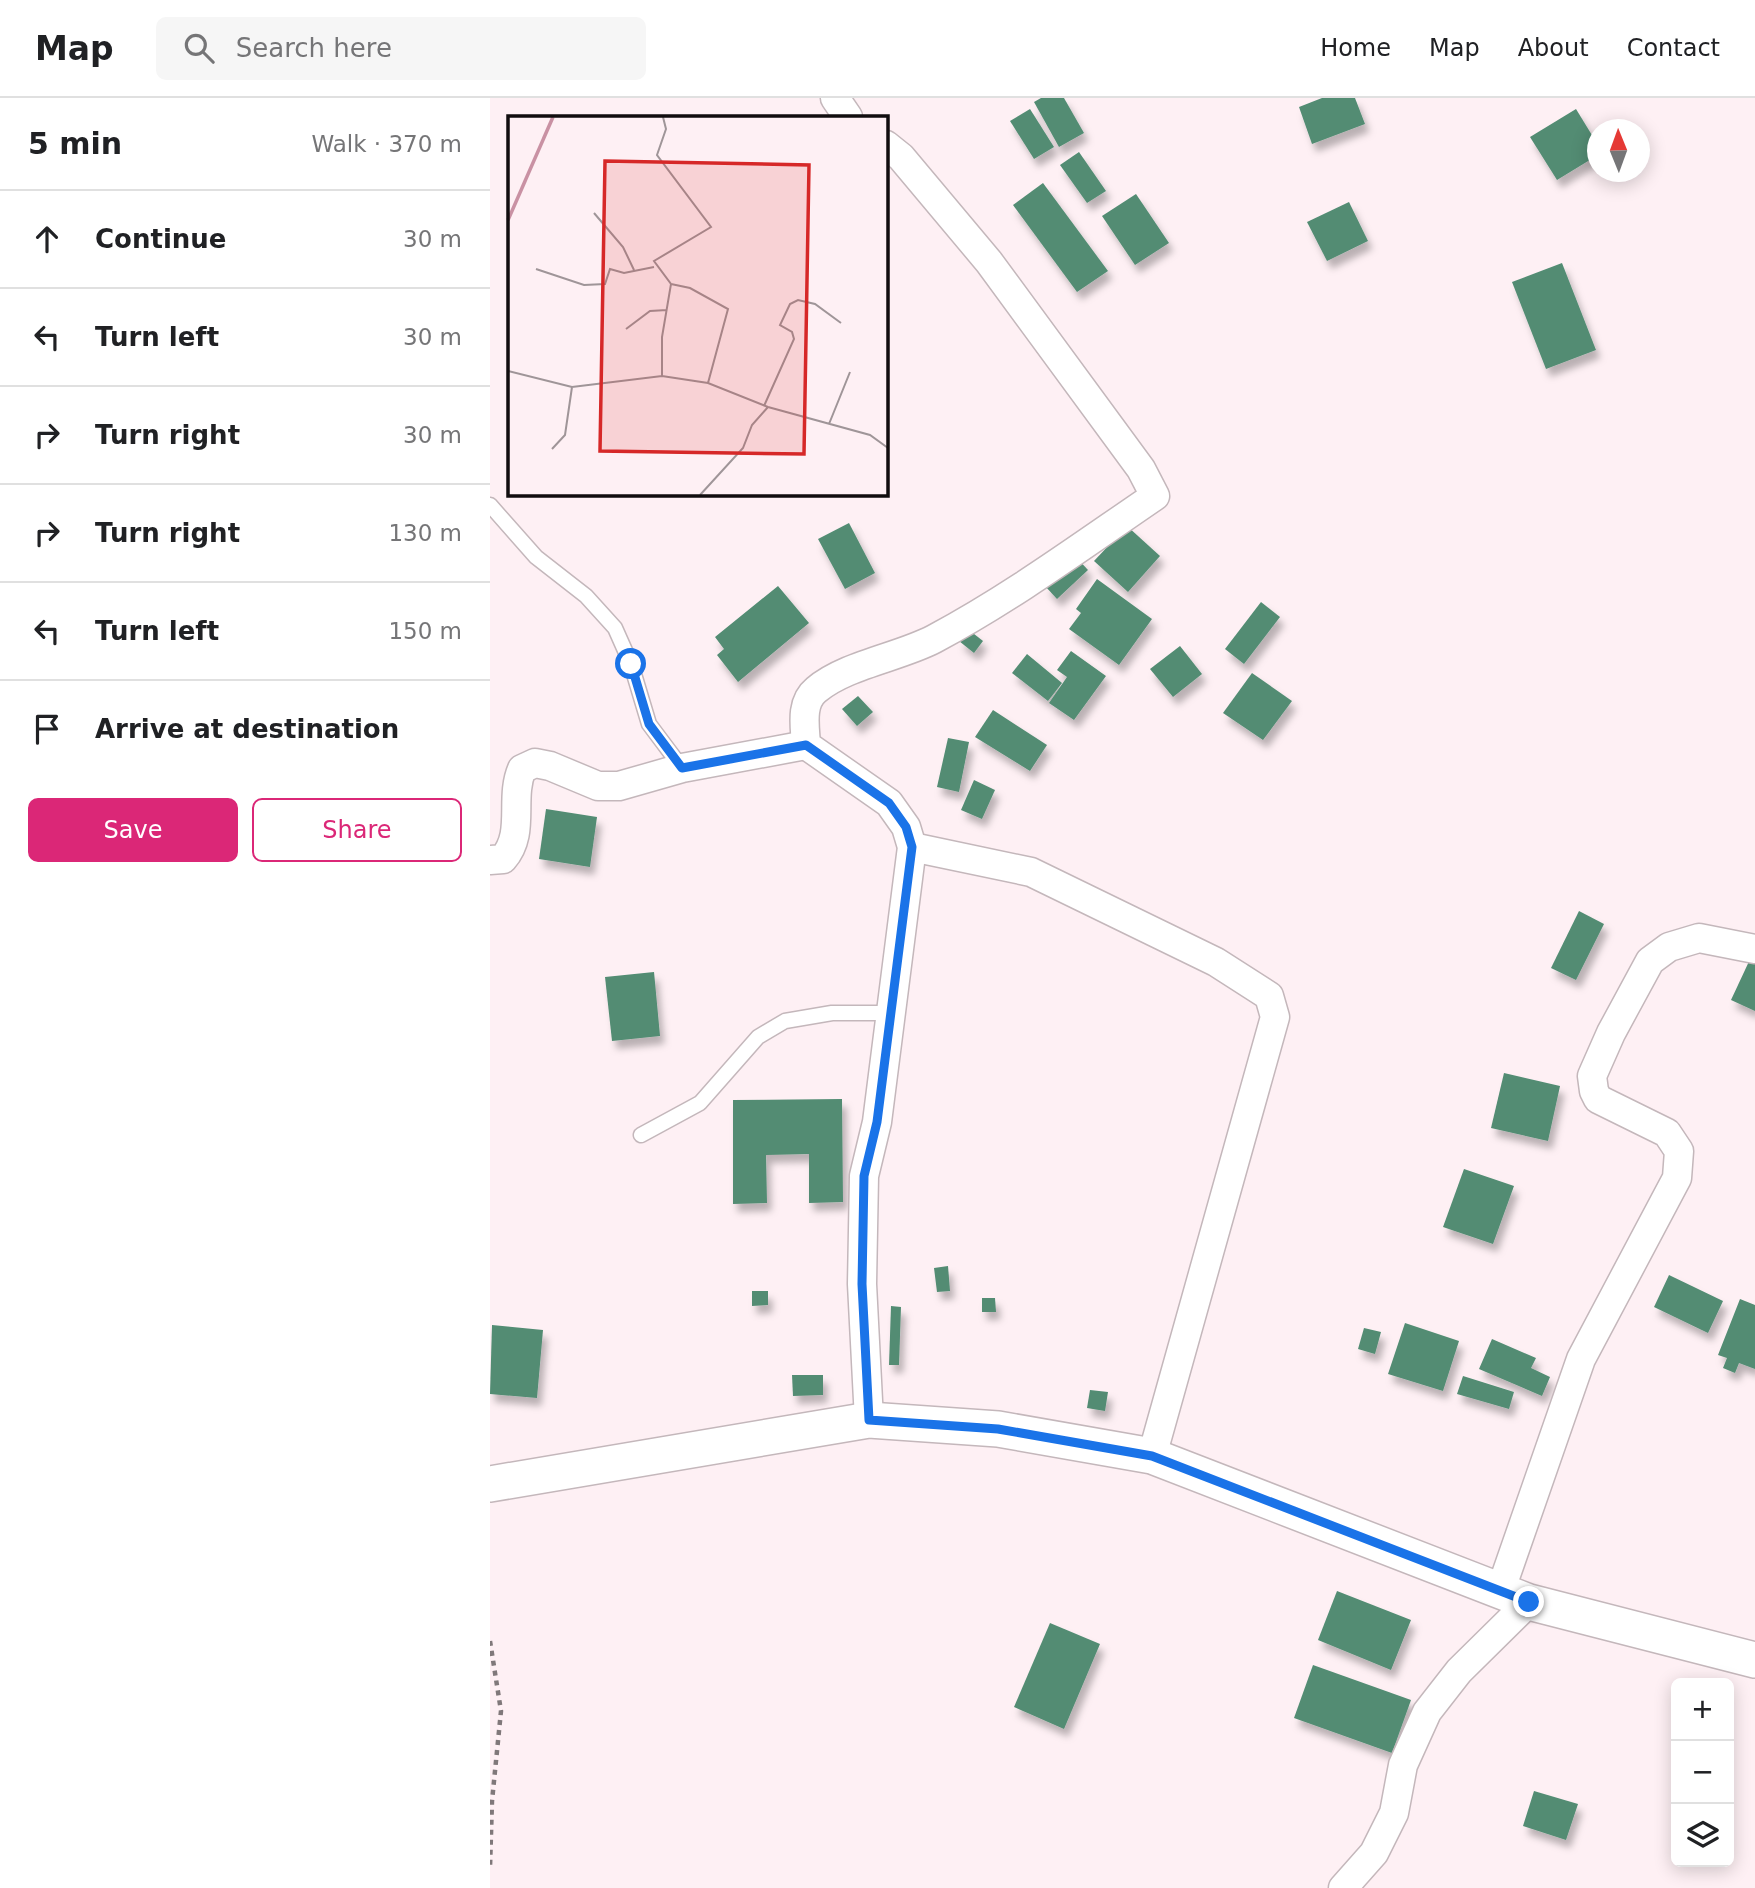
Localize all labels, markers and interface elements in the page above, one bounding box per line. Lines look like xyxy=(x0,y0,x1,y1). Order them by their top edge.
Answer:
search box xyxy=(156,17,646,80)
text: Map xyxy=(35,29,114,68)
icon: search xyxy=(180,29,218,67)
text: Search here xyxy=(236,33,392,63)
text: Home xyxy=(1320,34,1391,62)
text: Map xyxy=(1429,34,1480,62)
text: About xyxy=(1518,34,1589,62)
text: Contact xyxy=(1627,34,1720,62)
inset map xyxy=(508,116,887,495)
north arrow xyxy=(1587,119,1650,182)
text: 5 min xyxy=(28,126,122,161)
text: Walk · 370 m xyxy=(311,131,462,157)
icon: ahead xyxy=(28,220,66,258)
text: Continue xyxy=(95,224,226,254)
text: 30 m xyxy=(403,226,462,252)
icon: left xyxy=(28,318,66,356)
text: Turn left xyxy=(95,322,219,352)
text: 30 m xyxy=(403,324,462,350)
icon: right xyxy=(28,416,66,454)
text: Turn right xyxy=(95,420,240,450)
text: 30 m xyxy=(403,422,462,448)
icon: right xyxy=(28,514,66,552)
text: Turn right xyxy=(95,518,240,548)
text: 130 m xyxy=(388,520,462,546)
icon: left xyxy=(28,612,66,650)
text: Turn left xyxy=(95,616,219,646)
text: 150 m xyxy=(388,618,462,644)
route start xyxy=(615,648,646,679)
icon: arrive xyxy=(28,710,66,748)
text: Arrive at destination xyxy=(95,714,399,744)
button: Save xyxy=(28,798,238,862)
button: Share xyxy=(252,798,462,862)
route end xyxy=(1513,1586,1544,1617)
map controls xyxy=(1671,1678,1734,1867)
button: + xyxy=(1671,1678,1734,1741)
button: − xyxy=(1671,1741,1734,1804)
button: layers xyxy=(1671,1804,1734,1867)

